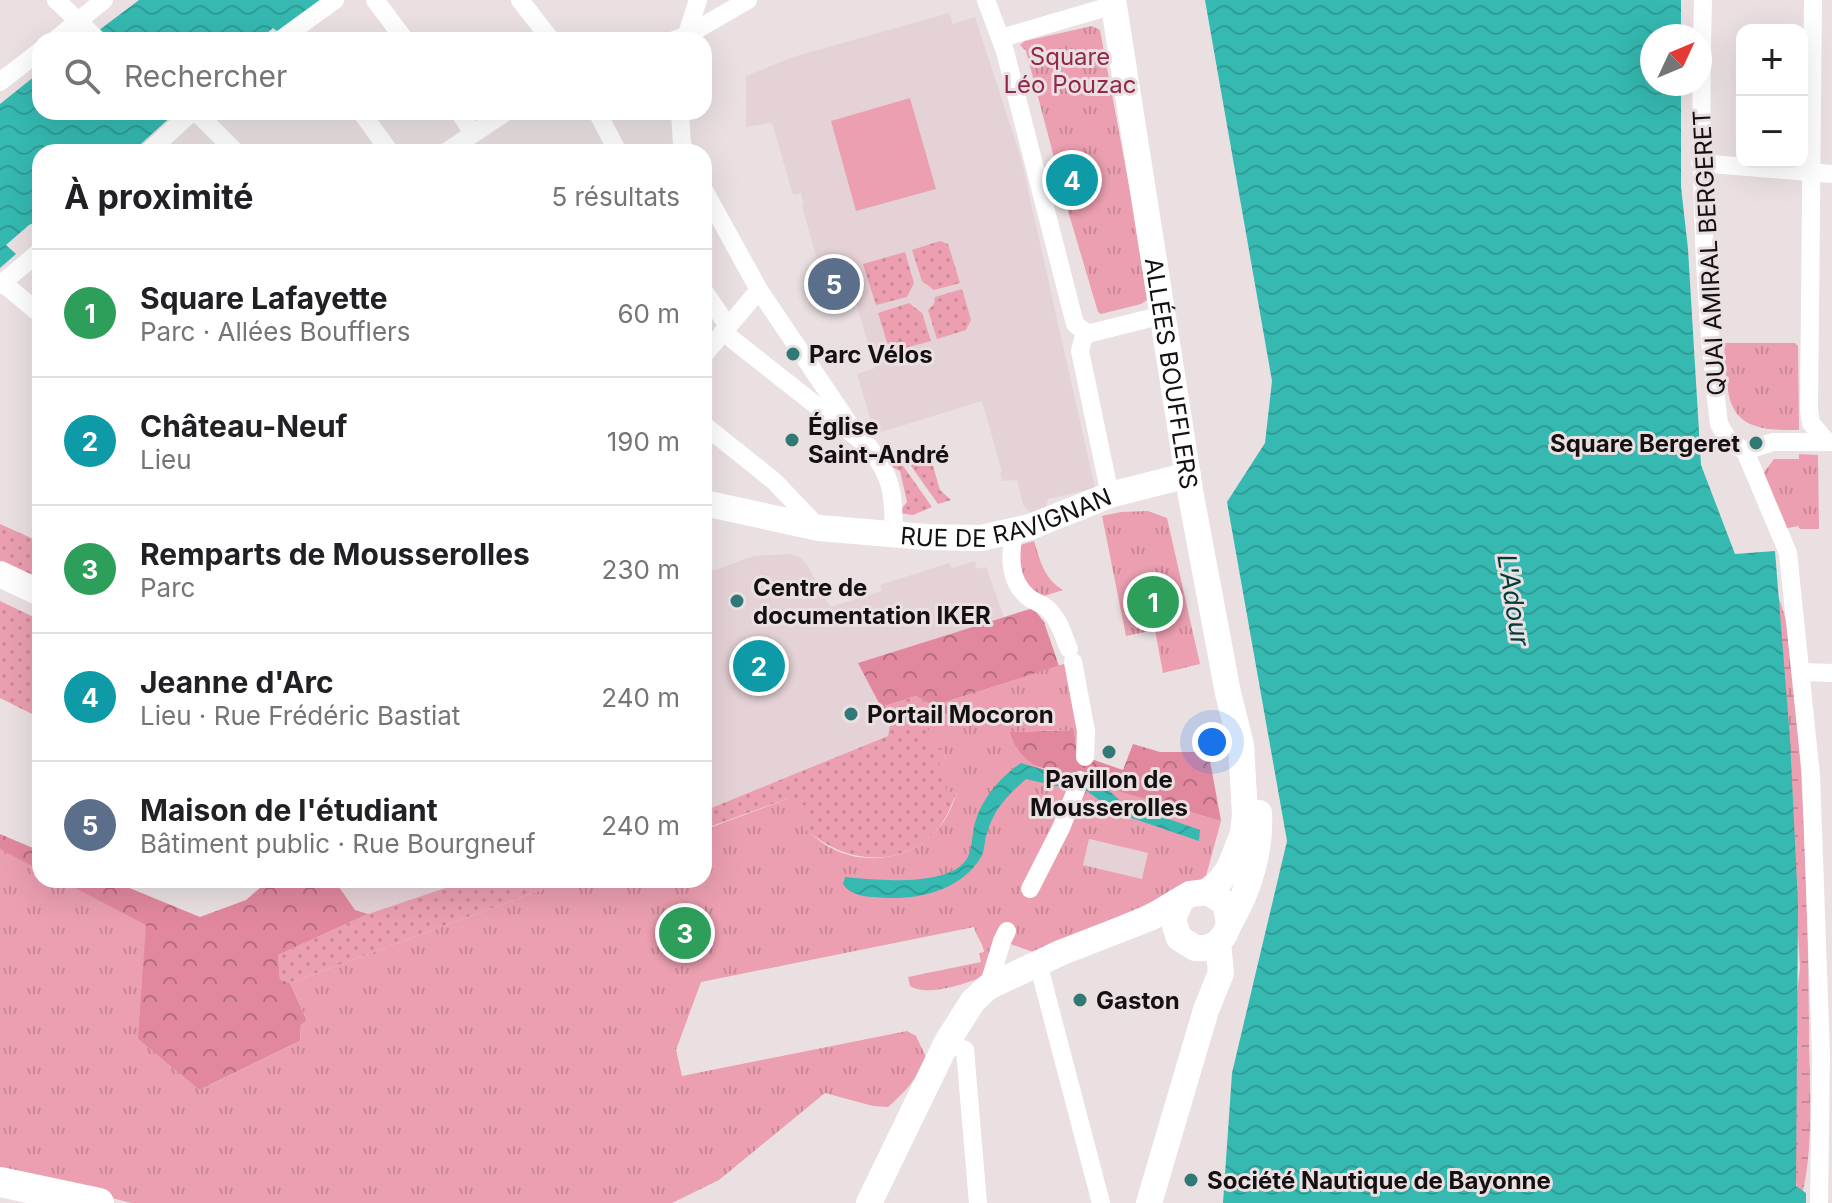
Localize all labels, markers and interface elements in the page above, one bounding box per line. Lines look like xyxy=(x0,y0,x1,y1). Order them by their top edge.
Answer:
north arrow xyxy=(1640,24,1712,96)
map controls xyxy=(1736,24,1808,168)
button: + xyxy=(1736,24,1808,96)
search box xyxy=(32,32,712,120)
park label: Square Léo Pouzac xyxy=(1004,42,1136,99)
icon: search xyxy=(60,54,104,98)
text: Rechercher xyxy=(124,58,287,94)
button: − xyxy=(1736,96,1808,168)
street label: QUAI AMIRAL BERGERET xyxy=(1687,110,1731,396)
pin: 4 xyxy=(1046,150,1098,210)
text: À proximité xyxy=(64,176,254,217)
text: 5 résultats xyxy=(551,181,680,212)
pin: 5 xyxy=(808,254,860,314)
street label: ALLÉES BOUFFLERS xyxy=(1139,256,1204,491)
text: Square Lafayette xyxy=(140,280,388,316)
text: 1 xyxy=(84,298,96,329)
text: 60 m xyxy=(617,298,680,329)
text: Parc · Allées Boufflers xyxy=(140,316,411,347)
place label: Parc Vélos xyxy=(809,340,933,369)
marker: Parc Vélos xyxy=(784,345,802,363)
text: Château-Neuf xyxy=(140,408,348,444)
place label: Église Saint-André xyxy=(808,412,949,469)
text: 2 xyxy=(82,426,98,457)
text: 190 m xyxy=(607,426,680,457)
place label: Square Bergeret xyxy=(1550,429,1740,458)
marker: Église Saint-André xyxy=(783,431,801,449)
marker: Square Bergeret xyxy=(1747,434,1765,452)
text: Lieu xyxy=(140,444,192,475)
street label: RUE DE RAVIGNAN xyxy=(899,482,1115,553)
text: Remparts de Mousserolles xyxy=(140,536,530,572)
water label: L'Adour xyxy=(1491,552,1537,649)
text: 3 xyxy=(82,554,98,585)
text: 230 m xyxy=(602,554,680,585)
text: Parc xyxy=(140,572,195,603)
pin: 1 xyxy=(1127,572,1179,632)
place label: Centre de documentation IKER xyxy=(753,573,991,630)
marker: Centre de documentation IKER xyxy=(728,592,746,610)
pin: 2 xyxy=(733,636,785,696)
text: Jeanne d'Arc xyxy=(140,664,334,700)
text: 4 xyxy=(81,682,99,713)
text: 240 m xyxy=(601,682,680,713)
text: Lieu · Rue Frédéric Bastiat xyxy=(140,700,460,731)
place label: Portail Mocoron xyxy=(867,700,1054,729)
marker: Portail Mocoron xyxy=(842,705,860,723)
your location xyxy=(1192,722,1232,762)
marker: Pavillon de Mousserolles xyxy=(1100,743,1118,761)
place label: Pavillon de Mousserolles xyxy=(1030,765,1188,822)
text: Maison de l'étudiant xyxy=(140,792,438,828)
text: 5 xyxy=(82,810,98,841)
text: 240 m xyxy=(601,810,680,841)
text: Bâtiment public · Rue Bourgneuf xyxy=(140,828,536,859)
pin: 3 xyxy=(659,903,711,963)
place label: Gaston xyxy=(1096,986,1180,1015)
marker: Gaston xyxy=(1071,991,1089,1009)
place label: Société Nautique de Bayonne xyxy=(1207,1166,1551,1195)
marker: Société Nautique de Bayonne xyxy=(1182,1171,1200,1189)

